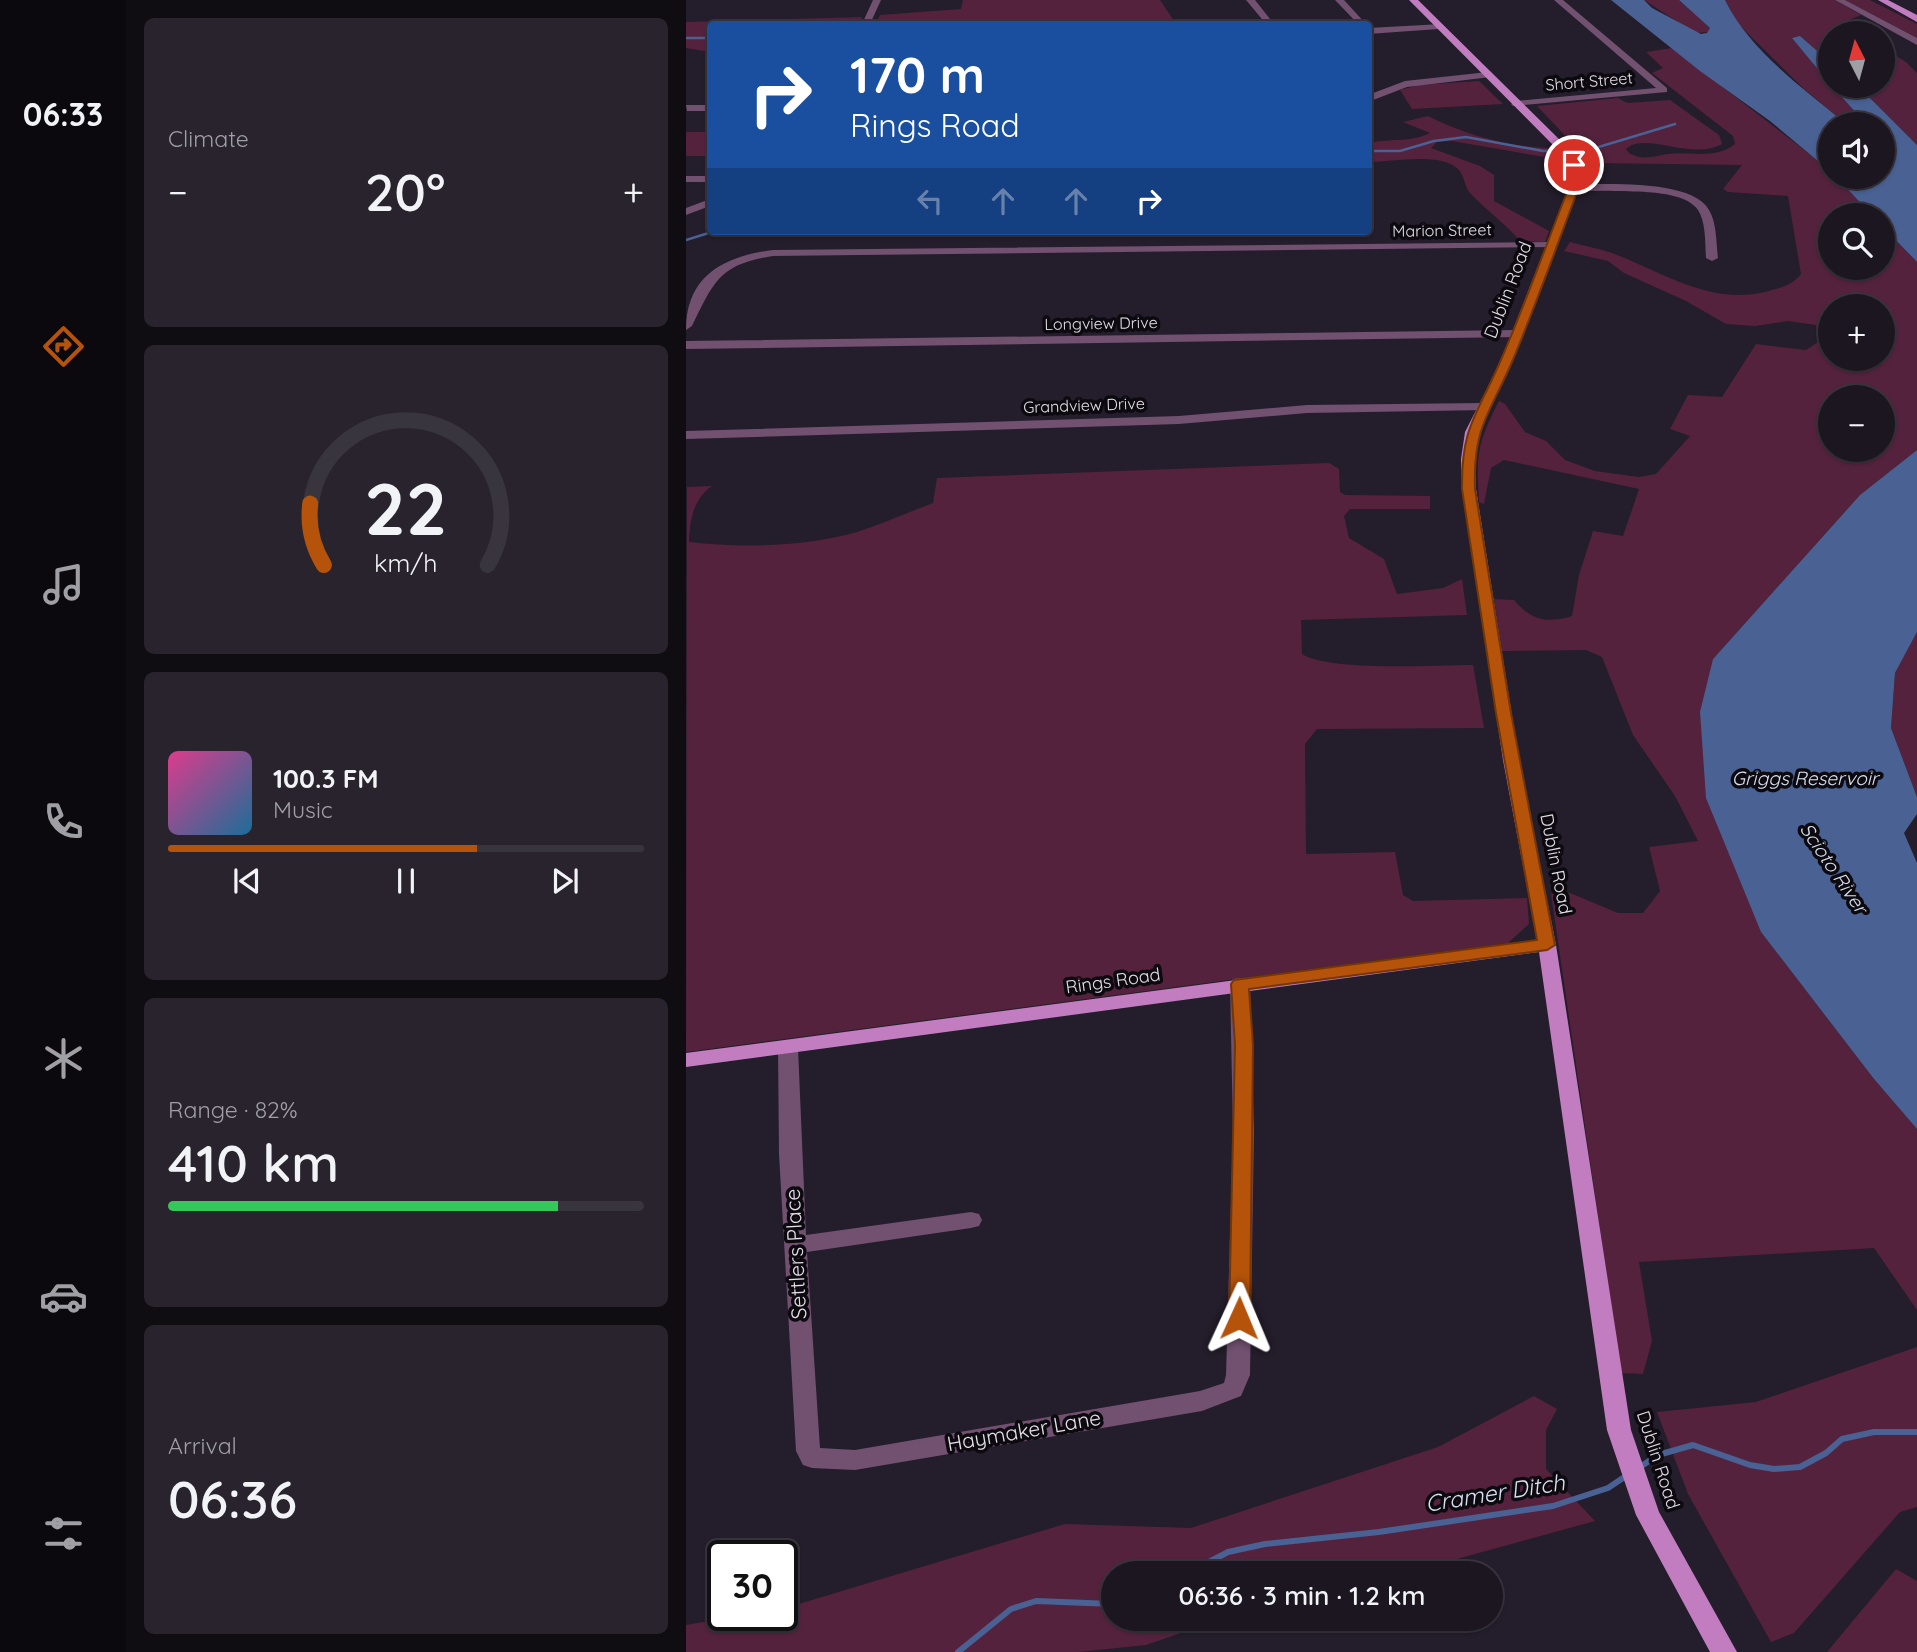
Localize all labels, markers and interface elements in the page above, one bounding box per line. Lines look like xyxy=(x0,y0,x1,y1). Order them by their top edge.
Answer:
north arrow xyxy=(1818,21,1895,98)
map controls xyxy=(1818,21,1895,462)
text: 170 m xyxy=(850,44,985,105)
icon: right xyxy=(735,49,826,140)
street label: Short Street xyxy=(1545,67,1633,95)
text: 06:33 xyxy=(23,94,103,134)
text: Rings Road xyxy=(850,105,1020,145)
button: sound xyxy=(1818,112,1895,189)
text: Climate xyxy=(168,124,249,153)
pin xyxy=(1544,135,1604,195)
icon: arrive xyxy=(1555,146,1593,184)
text: 20° xyxy=(365,159,445,224)
text: − xyxy=(168,168,188,216)
text: + xyxy=(623,168,644,216)
icon: left xyxy=(911,182,949,220)
icon: ahead xyxy=(984,182,1022,220)
icon: ahead xyxy=(1057,182,1095,220)
icon: right xyxy=(1130,182,1168,220)
button: search xyxy=(1818,203,1895,280)
street label: Marion Street xyxy=(1392,219,1492,241)
street label: Dublin Road xyxy=(1479,238,1537,342)
button: + xyxy=(1818,294,1895,371)
street label: Longview Drive xyxy=(1044,312,1158,334)
icon: directions xyxy=(39,322,88,371)
button: − xyxy=(1818,385,1895,462)
street label: Grandview Drive xyxy=(1023,393,1145,417)
text: 22 xyxy=(365,463,447,554)
text: km/h xyxy=(374,547,438,578)
icon: music xyxy=(39,560,88,609)
text: 100.3 FM xyxy=(273,762,379,795)
water label: Griggs Reservoir xyxy=(1732,766,1881,790)
text: Music xyxy=(273,795,333,824)
icon: phone xyxy=(39,797,88,846)
street label: Dublin Road xyxy=(1535,812,1578,916)
water label: Scioto River xyxy=(1795,818,1874,920)
icon: previous xyxy=(228,862,266,900)
icon: pause xyxy=(387,862,425,900)
icon: next xyxy=(546,862,584,900)
street label: Rings Road xyxy=(1064,962,1162,999)
icon: climate xyxy=(39,1034,88,1083)
text: Range · 82% xyxy=(168,1095,298,1124)
text: 410 km xyxy=(168,1130,339,1195)
street label: Settlers Place xyxy=(779,1188,811,1320)
icon: car xyxy=(39,1272,88,1321)
position arrow xyxy=(1202,1281,1276,1355)
street label: Haymaker Lane xyxy=(945,1404,1103,1456)
street label: Dublin Road xyxy=(1632,1408,1685,1512)
text: Arrival xyxy=(168,1431,237,1460)
text: 06:36 xyxy=(168,1466,297,1531)
water label: Cramer Ditch xyxy=(1423,1467,1568,1518)
icon: filters xyxy=(39,1509,88,1558)
speed limit sign: 30 xyxy=(707,1540,798,1631)
text: 06:36 · 3 min · 1.2 km xyxy=(1179,1579,1425,1612)

